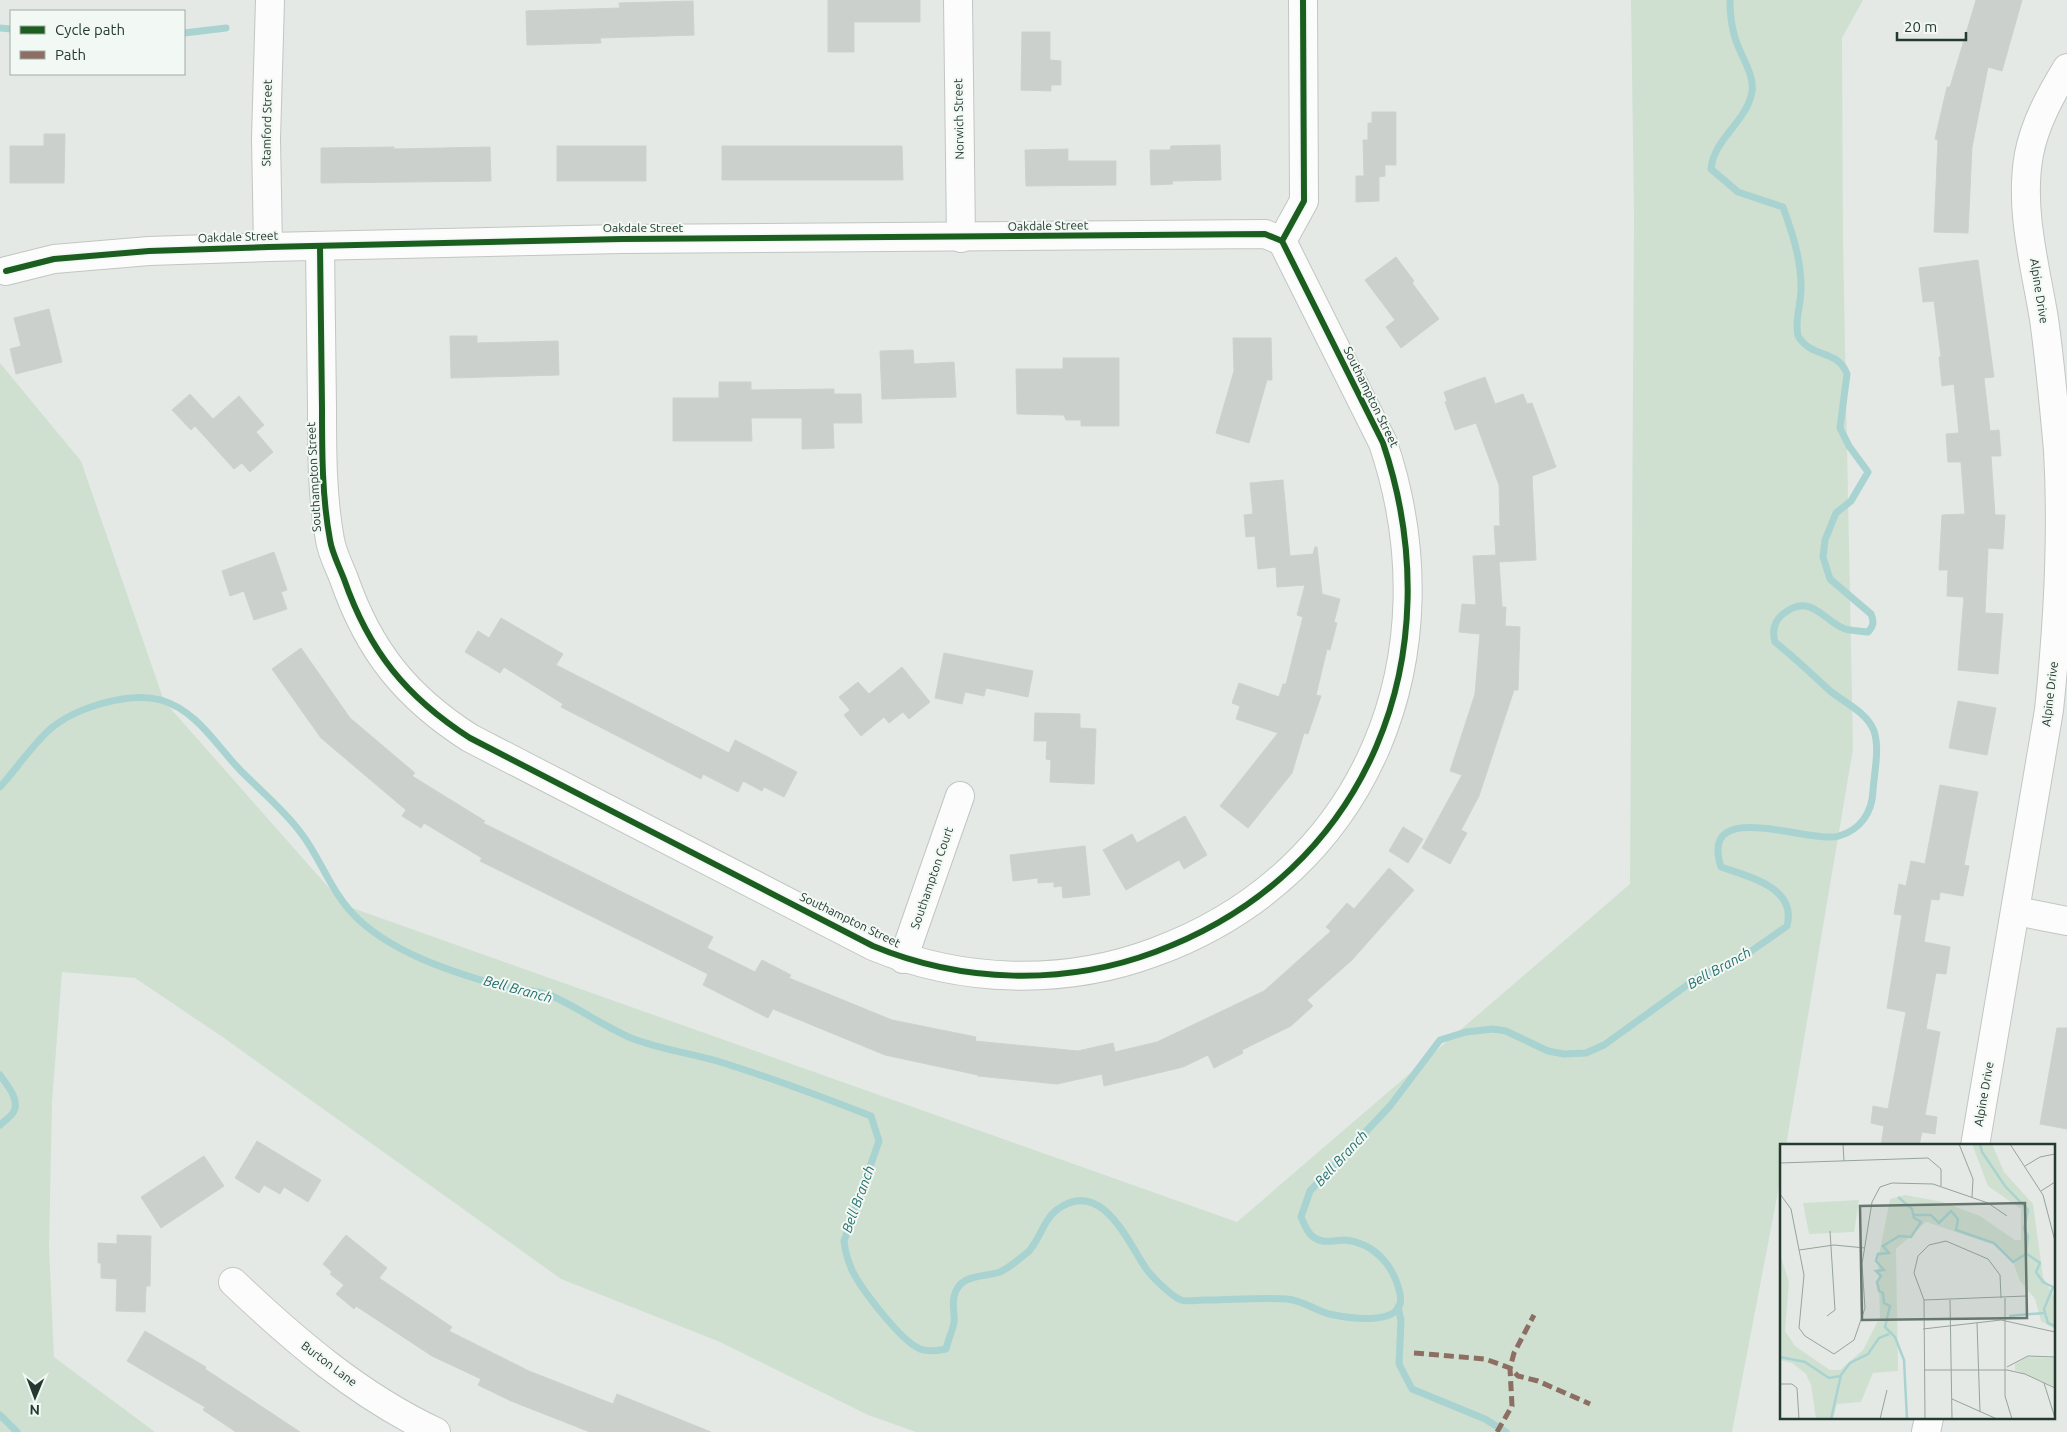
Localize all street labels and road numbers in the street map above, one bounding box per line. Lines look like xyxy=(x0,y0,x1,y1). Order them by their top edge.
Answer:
street label: Norwich Street xyxy=(951,78,966,160)
street label: Stamford Street xyxy=(259,79,274,167)
street label: Oakdale Street xyxy=(1008,218,1089,233)
street label: Oakdale Street xyxy=(603,221,684,234)
street label: Oakdale Street xyxy=(198,229,279,244)
street label: Alpine Drive xyxy=(2028,258,2051,324)
street label: Southampton Street xyxy=(1341,344,1402,449)
street label: Southampton Street xyxy=(304,421,323,532)
street label: Alpine Drive xyxy=(2039,661,2060,727)
street label: Southampton Court xyxy=(908,825,955,931)
street label: Southampton Street xyxy=(798,890,903,950)
street label: Alpine Drive xyxy=(1971,1061,1996,1127)
street label: Burton Lane xyxy=(299,1339,360,1389)

